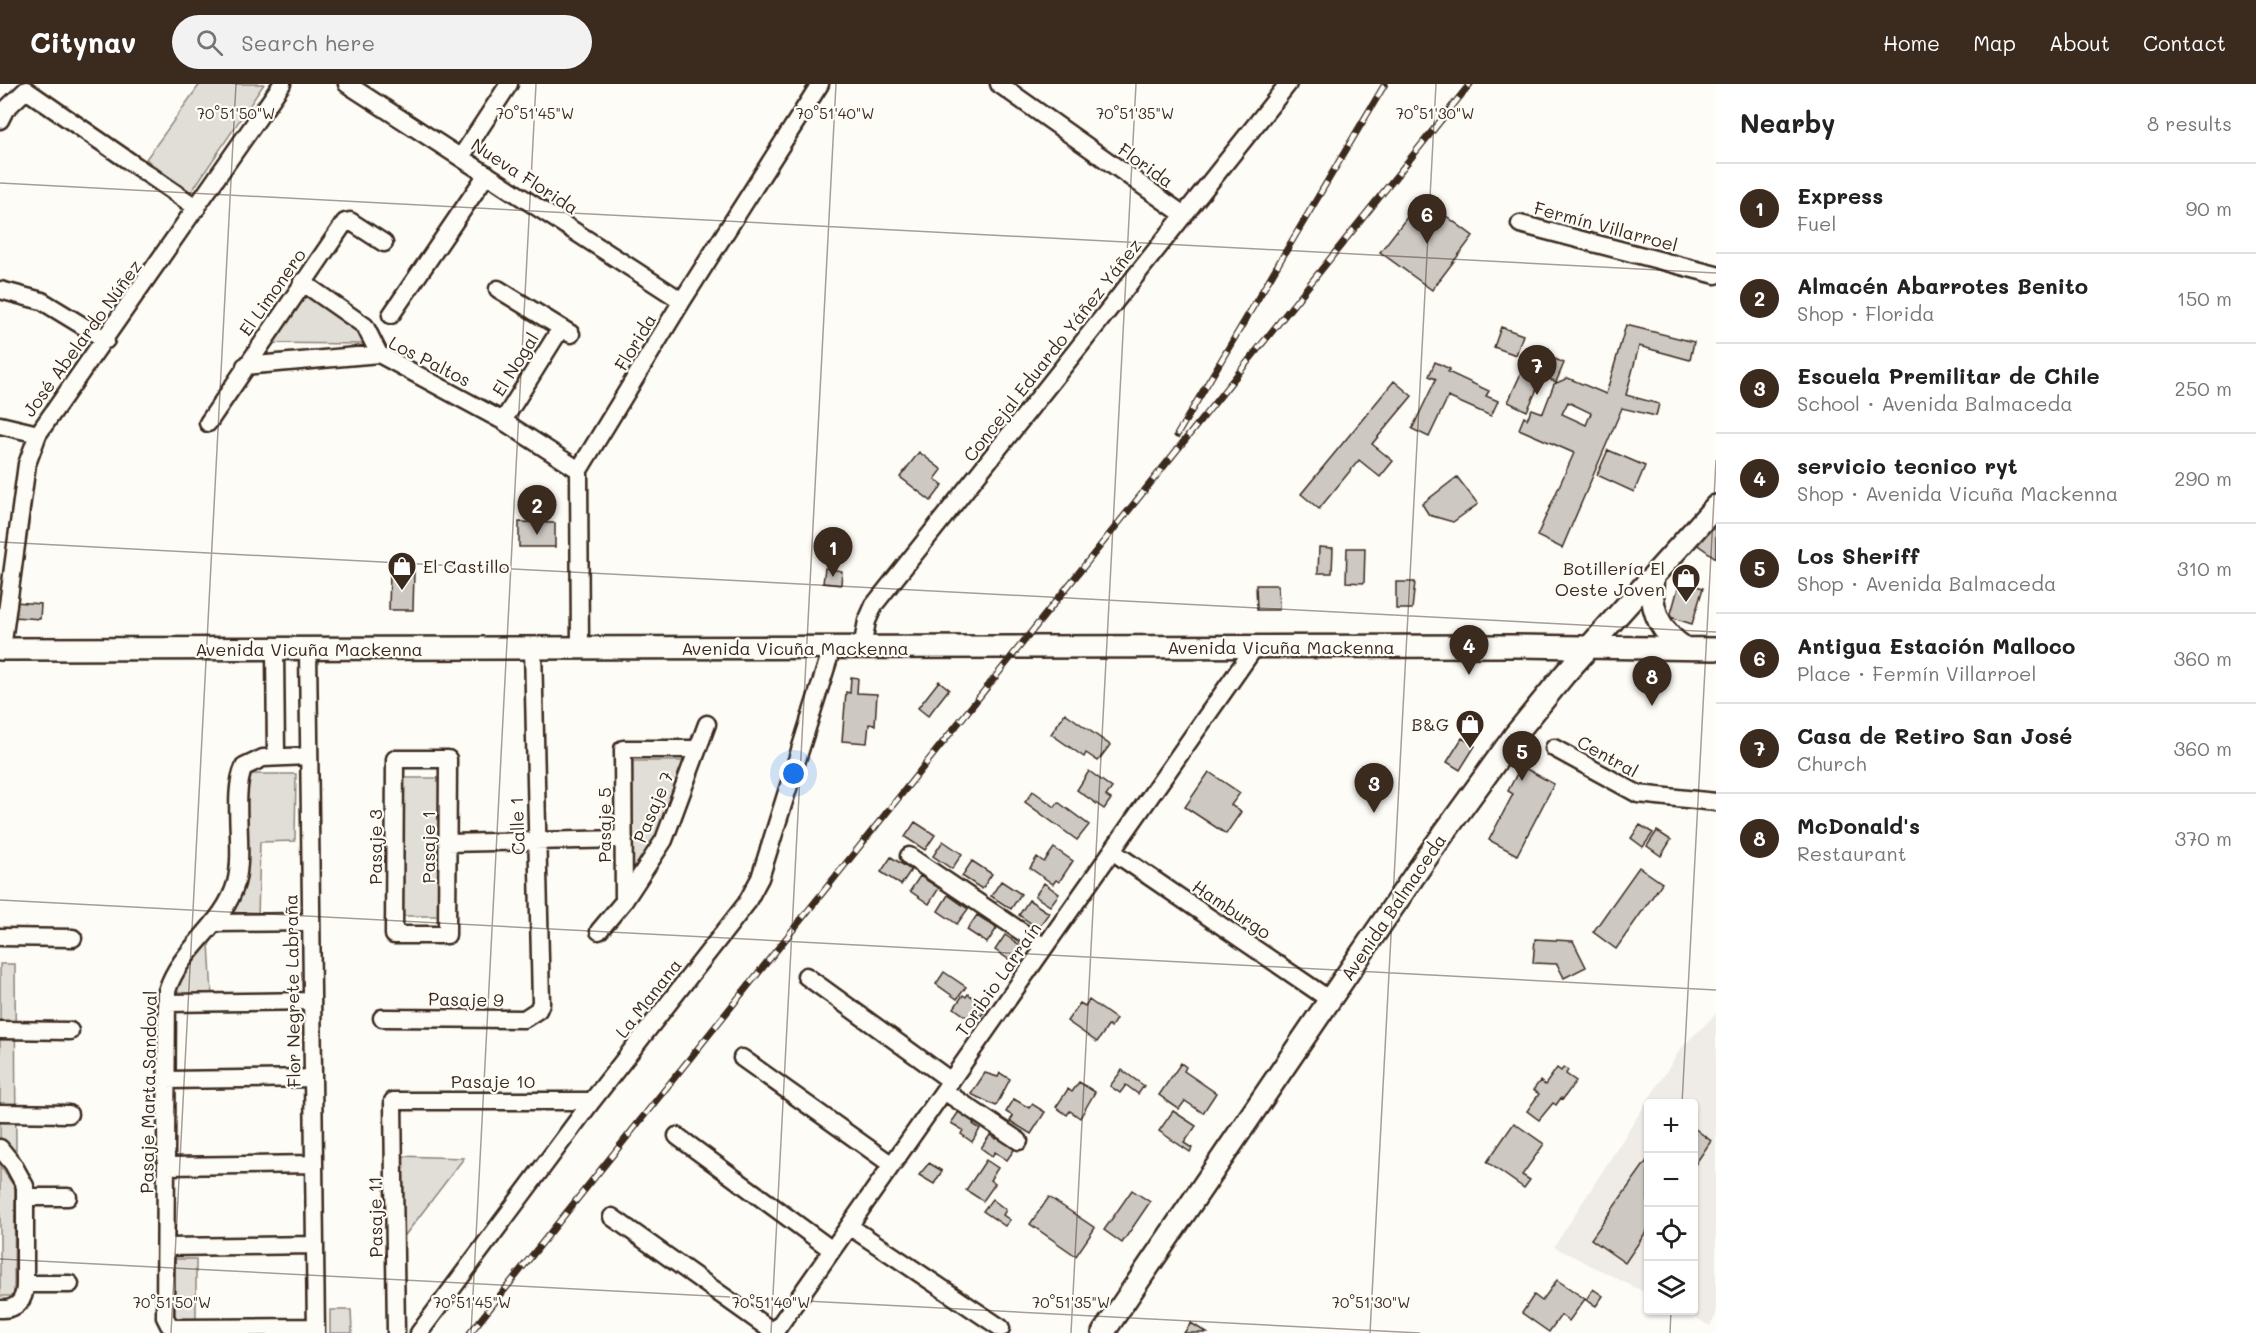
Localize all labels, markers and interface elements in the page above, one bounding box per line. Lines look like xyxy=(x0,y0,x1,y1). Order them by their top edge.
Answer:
search box xyxy=(172,15,592,69)
text: Citynav xyxy=(30,24,136,60)
icon: search xyxy=(193,26,226,59)
text: Search here xyxy=(241,28,375,57)
text: Home xyxy=(1883,29,1940,56)
text: Map xyxy=(1973,29,2016,56)
text: About xyxy=(2049,29,2110,56)
text: Contact xyxy=(2143,29,2226,56)
text: 70°51'50"W xyxy=(197,103,275,123)
text: 70°51'45"W xyxy=(496,103,574,123)
text: 70°51'40"W xyxy=(796,103,874,123)
text: 70°51'35"W xyxy=(1096,103,1174,123)
text: 70°51'30"W xyxy=(1396,103,1474,123)
text: Nearby xyxy=(1740,106,1835,140)
text: 8 results xyxy=(2147,110,2232,136)
street label: Nueva Florida xyxy=(467,132,583,220)
street label: Florida xyxy=(1114,137,1178,193)
text: Express xyxy=(1797,181,1883,210)
pin: 6 xyxy=(1408,194,1446,244)
street label: Fermín Villarroel xyxy=(1532,195,1680,257)
text: 1 xyxy=(1755,195,1764,221)
text: 90 m xyxy=(2186,195,2232,221)
text: Fuel xyxy=(1797,210,1837,236)
street label: Concejal Eduardo Yáñez Yáñez xyxy=(957,234,1147,466)
street label: El Limonero xyxy=(233,243,311,340)
street label: José Abelardo Núñez xyxy=(17,255,147,421)
text: Almacén Abarrotes Benito xyxy=(1797,271,2088,300)
text: 2 xyxy=(1754,285,1765,311)
text: 150 m xyxy=(2177,285,2232,311)
text: Shop · Florida xyxy=(1797,300,1935,326)
street label: Florida xyxy=(609,309,661,375)
street label: El Nogal xyxy=(486,328,544,400)
street label: Los Paltos xyxy=(385,330,475,392)
pin: 7 xyxy=(1518,346,1556,395)
text: Escuela Premilitar de Chile xyxy=(1797,361,2100,390)
text: 3 xyxy=(1754,375,1766,401)
text: 250 m xyxy=(2175,375,2232,401)
text: School · Avenida Balmaceda xyxy=(1797,390,2073,416)
text: servicio tecnico ryt xyxy=(1797,451,2018,480)
text: 4 xyxy=(1753,465,1766,491)
text: 290 m xyxy=(2174,465,2232,491)
text: Shop · Avenida Vicuña Mackenna xyxy=(1797,480,2118,506)
pin: 2 xyxy=(518,486,556,535)
pin: 1 xyxy=(814,528,852,577)
text: Los Sheriff xyxy=(1797,541,1920,570)
shop icon: El Castillo xyxy=(386,550,418,592)
place label: El Castillo xyxy=(423,554,510,578)
text: 5 xyxy=(1754,555,1765,581)
text: 310 m xyxy=(2177,555,2232,581)
place label: Botillería El Oeste Joven xyxy=(1555,556,1665,601)
shop icon: Botillería El Oeste Joven xyxy=(1670,562,1702,604)
text: Shop · Avenida Balmaceda xyxy=(1797,570,2056,596)
pin: 4 xyxy=(1450,626,1488,675)
text: Antigua Estación Malloco xyxy=(1797,631,2075,660)
street label: Avenida Vicuña Mackenna xyxy=(1167,635,1395,659)
street label: Avenida Vicuña Mackenna xyxy=(681,636,909,660)
street label: Avenida Vicuña Mackenna xyxy=(195,637,423,661)
text: 6 xyxy=(1753,645,1766,671)
text: 360 m xyxy=(2174,645,2232,671)
pin: 8 xyxy=(1632,656,1672,706)
text: Place · Fermín Villarroel xyxy=(1797,660,2036,686)
shop icon: B&G xyxy=(1454,708,1486,750)
place label: B&G xyxy=(1411,712,1449,736)
text: Casa de Retiro San José xyxy=(1797,721,2072,750)
street label: Central xyxy=(1573,729,1643,783)
pin: 5 xyxy=(1502,732,1541,781)
text: 7 xyxy=(1754,735,1765,761)
text: 360 m xyxy=(2174,735,2232,761)
text: Church xyxy=(1797,750,1867,776)
your location xyxy=(779,759,808,788)
pin: 3 xyxy=(1354,764,1394,813)
street label: Pasaje 7 xyxy=(627,768,679,846)
street label: Pasaje 5 xyxy=(592,787,616,863)
street label: Calle 1 xyxy=(504,797,530,855)
street label: Pasaje 3 xyxy=(363,809,387,885)
street label: Pasaje 1 xyxy=(416,810,440,884)
text: McDonald's xyxy=(1797,811,1920,840)
text: 8 xyxy=(1753,825,1766,851)
text: 370 m xyxy=(2174,825,2232,851)
street label: Avenida Balmaceda xyxy=(1335,829,1451,985)
text: Restaurant xyxy=(1797,840,1907,866)
street label: Hamburgo xyxy=(1188,874,1276,944)
street label: Flor Negrete Labraña xyxy=(278,894,306,1088)
street label: Toribio Larraín xyxy=(950,917,1046,1041)
street label: La Manana xyxy=(609,953,687,1043)
street label: Pasaje 9 xyxy=(428,986,504,1012)
street label: Pasaje Marta Sandoval xyxy=(134,990,162,1194)
street label: Pasaje 10 xyxy=(451,1069,535,1093)
map controls xyxy=(1644,1099,1698,1315)
button: + xyxy=(1644,1099,1698,1153)
button: − xyxy=(1644,1153,1698,1207)
street label: Pasaje 11 xyxy=(362,1176,388,1258)
button: locate xyxy=(1644,1207,1698,1261)
button: layers xyxy=(1644,1261,1698,1315)
text: 70°51'50"W xyxy=(133,1292,211,1312)
text: 70°51'45"W xyxy=(433,1292,511,1312)
text: 70°51'40"W xyxy=(732,1292,810,1312)
text: 70°51'35"W xyxy=(1032,1292,1110,1312)
text: 70°51'30"W xyxy=(1332,1292,1410,1312)

